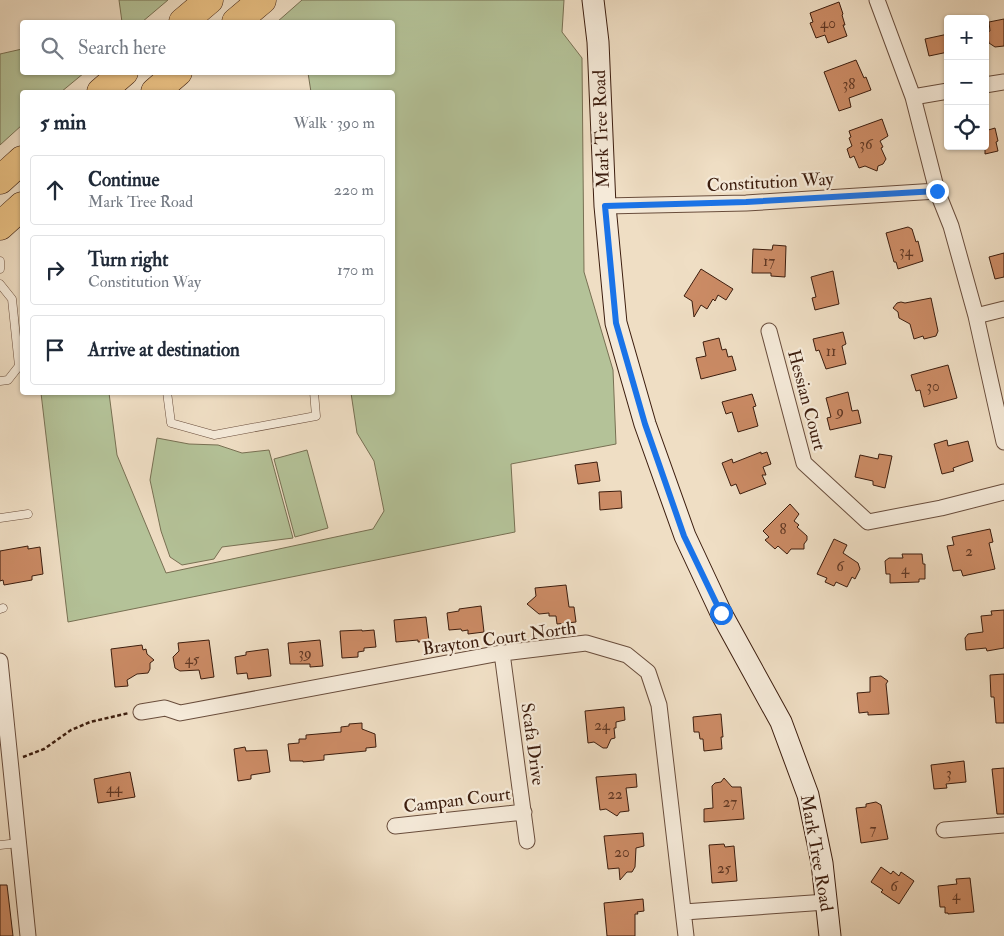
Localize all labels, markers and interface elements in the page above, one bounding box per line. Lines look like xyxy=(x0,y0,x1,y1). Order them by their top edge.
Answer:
house number: 40 xyxy=(820,14,836,33)
map controls xyxy=(944,15,989,150)
button: + xyxy=(944,15,989,60)
search box xyxy=(20,20,395,75)
icon: search xyxy=(38,34,66,62)
text: Search here xyxy=(78,36,166,60)
button: − xyxy=(944,60,989,105)
street label: Mark Tree Road xyxy=(588,69,615,188)
house number: 38 xyxy=(843,75,855,94)
button: locate xyxy=(944,105,989,150)
text: 5 min xyxy=(40,109,86,136)
text: Walk · 390 m xyxy=(294,113,375,133)
house number: 36 xyxy=(859,135,874,154)
text: Continue xyxy=(88,168,159,192)
street label: Constitution Way xyxy=(706,168,835,197)
icon: ahead xyxy=(41,176,69,204)
text: 220 m xyxy=(334,180,374,200)
route end xyxy=(926,180,949,203)
text: Mark Tree Road xyxy=(88,192,193,212)
house number: 34 xyxy=(899,242,914,261)
text: Turn right xyxy=(88,248,168,272)
house number: 17 xyxy=(763,252,775,271)
icon: right xyxy=(41,256,69,284)
text: 170 m xyxy=(337,260,374,280)
text: Constitution Way xyxy=(88,272,201,292)
icon: arrive xyxy=(41,336,69,364)
text: Arrive at destination xyxy=(88,338,240,362)
house number: 11 xyxy=(826,342,836,361)
street label: Hessian Court xyxy=(782,347,831,453)
house number: 30 xyxy=(926,377,940,396)
house number: 9 xyxy=(835,402,844,421)
house number: 8 xyxy=(779,520,787,539)
house number: 2 xyxy=(965,542,973,561)
house number: 6 xyxy=(836,557,845,576)
house number: 4 xyxy=(901,560,910,579)
route start xyxy=(710,602,733,625)
street label: Brayton Court North xyxy=(421,616,578,661)
house number: 39 xyxy=(298,644,312,663)
house number: 45 xyxy=(185,650,200,669)
street label: Scafa Drive xyxy=(515,701,550,787)
house number: 24 xyxy=(594,716,611,735)
house number: 3 xyxy=(946,764,952,783)
house number: 44 xyxy=(106,779,123,798)
street label: Campan Court xyxy=(402,783,512,818)
house number: 22 xyxy=(607,785,623,804)
house number: 27 xyxy=(723,793,737,812)
street label: Mark Tree Road xyxy=(795,793,838,913)
house number: 7 xyxy=(870,820,877,839)
house number: 20 xyxy=(614,843,630,862)
house number: 25 xyxy=(717,859,731,878)
house number: 6 xyxy=(890,877,899,896)
house number: 4 xyxy=(952,886,961,905)

